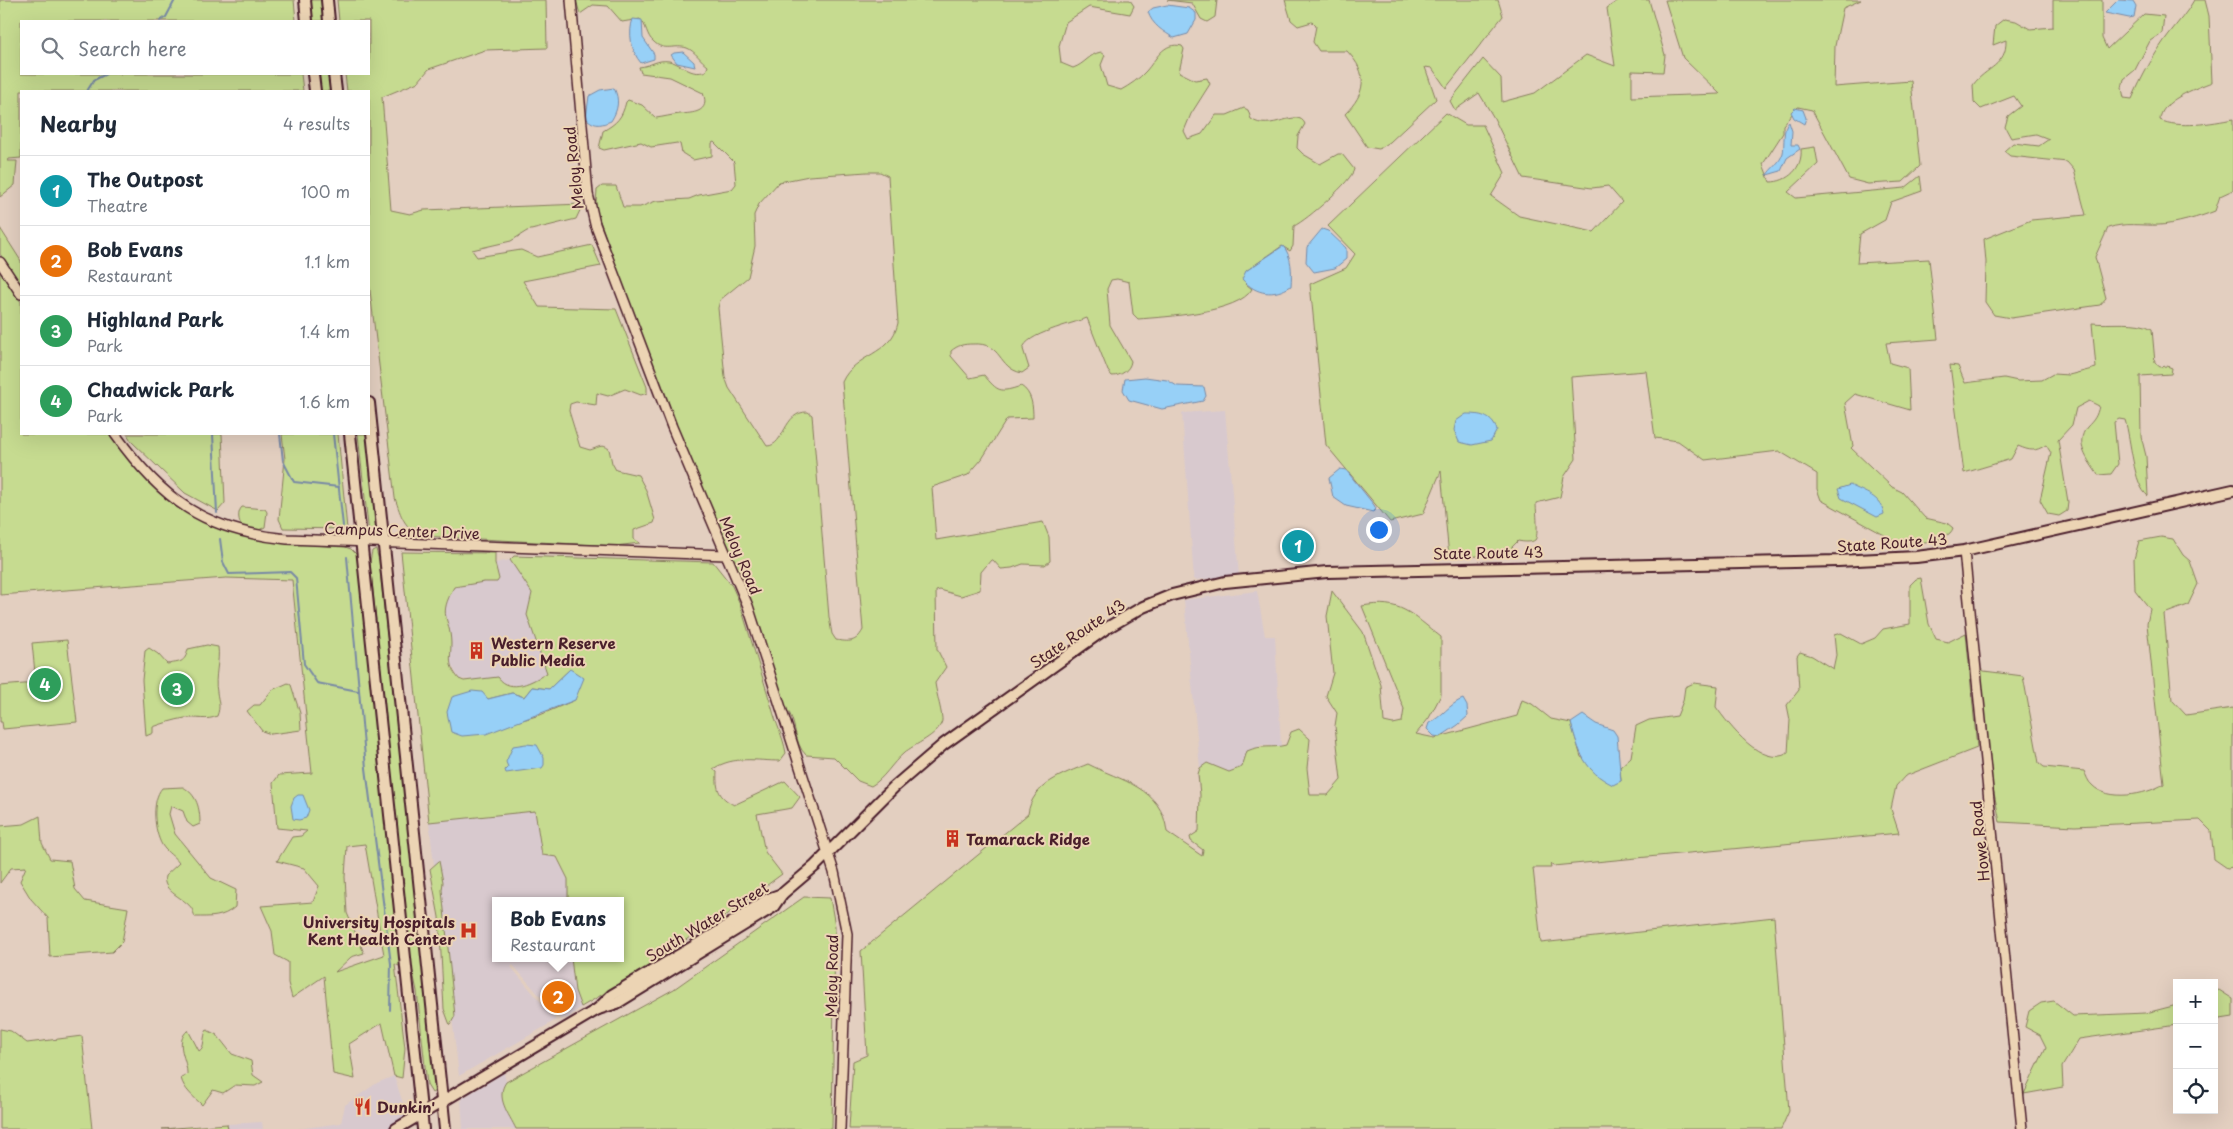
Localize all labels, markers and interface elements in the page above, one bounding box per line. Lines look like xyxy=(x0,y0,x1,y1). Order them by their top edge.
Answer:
search box xyxy=(20,20,370,75)
icon: search xyxy=(38,34,66,62)
text: Search here xyxy=(78,34,187,62)
text: Nearby xyxy=(40,107,117,139)
text: 4 results xyxy=(283,111,350,135)
street label: Meloy Road xyxy=(557,125,589,211)
text: The Outpost xyxy=(87,165,203,193)
text: 1 xyxy=(52,179,60,203)
text: 100 m xyxy=(301,179,350,203)
text: Theatre xyxy=(87,193,148,217)
text: Bob Evans xyxy=(87,235,183,263)
text: 2 xyxy=(50,249,62,273)
text: 1.1 km xyxy=(304,249,350,273)
text: Restaurant xyxy=(87,263,173,287)
text: Highland Park xyxy=(87,305,224,333)
text: 3 xyxy=(51,319,61,343)
text: 1.4 km xyxy=(300,319,350,343)
text: Park xyxy=(87,333,123,357)
text: Chadwick Park xyxy=(87,375,234,403)
text: 4 xyxy=(51,389,61,413)
text: 1.6 km xyxy=(299,389,350,413)
text: Park xyxy=(87,403,123,427)
street label: Meloy Road xyxy=(714,512,768,598)
street label: Campus Center Drive xyxy=(324,516,480,544)
your location xyxy=(1366,517,1392,543)
pin: 1 xyxy=(1282,527,1314,565)
street label: State Route 43 xyxy=(1836,527,1948,557)
street label: State Route 43 xyxy=(1433,540,1543,564)
street label: State Route 43 xyxy=(1025,593,1129,673)
place label: Western Reserve Public Media xyxy=(491,631,616,671)
building icon: Western Reserve Public Media xyxy=(467,641,487,661)
pin: 4 xyxy=(29,665,61,703)
pin: 3 xyxy=(161,670,193,708)
street label: Howe Road xyxy=(1963,799,1995,883)
place label: Tamarack Ridge xyxy=(966,827,1090,850)
building icon: Tamarack Ridge xyxy=(942,828,962,848)
street label: South Water Street xyxy=(641,875,773,967)
popup xyxy=(492,897,624,962)
text: Bob Evans xyxy=(510,904,606,932)
place label: University Hospitals Kent Health Center xyxy=(303,910,455,950)
hospital icon: University Hospitals Kent Health Center xyxy=(459,920,479,940)
text: Restaurant xyxy=(510,932,595,956)
street label: Meloy Road xyxy=(819,934,843,1018)
pin: 2 xyxy=(542,978,574,1016)
map controls xyxy=(2173,979,2218,1114)
button: + xyxy=(2173,979,2218,1024)
button: − xyxy=(2173,1024,2218,1069)
button: locate xyxy=(2173,1069,2218,1114)
place label: Dunkin' xyxy=(377,1095,435,1118)
restaurant icon: Dunkin' xyxy=(353,1096,373,1116)

